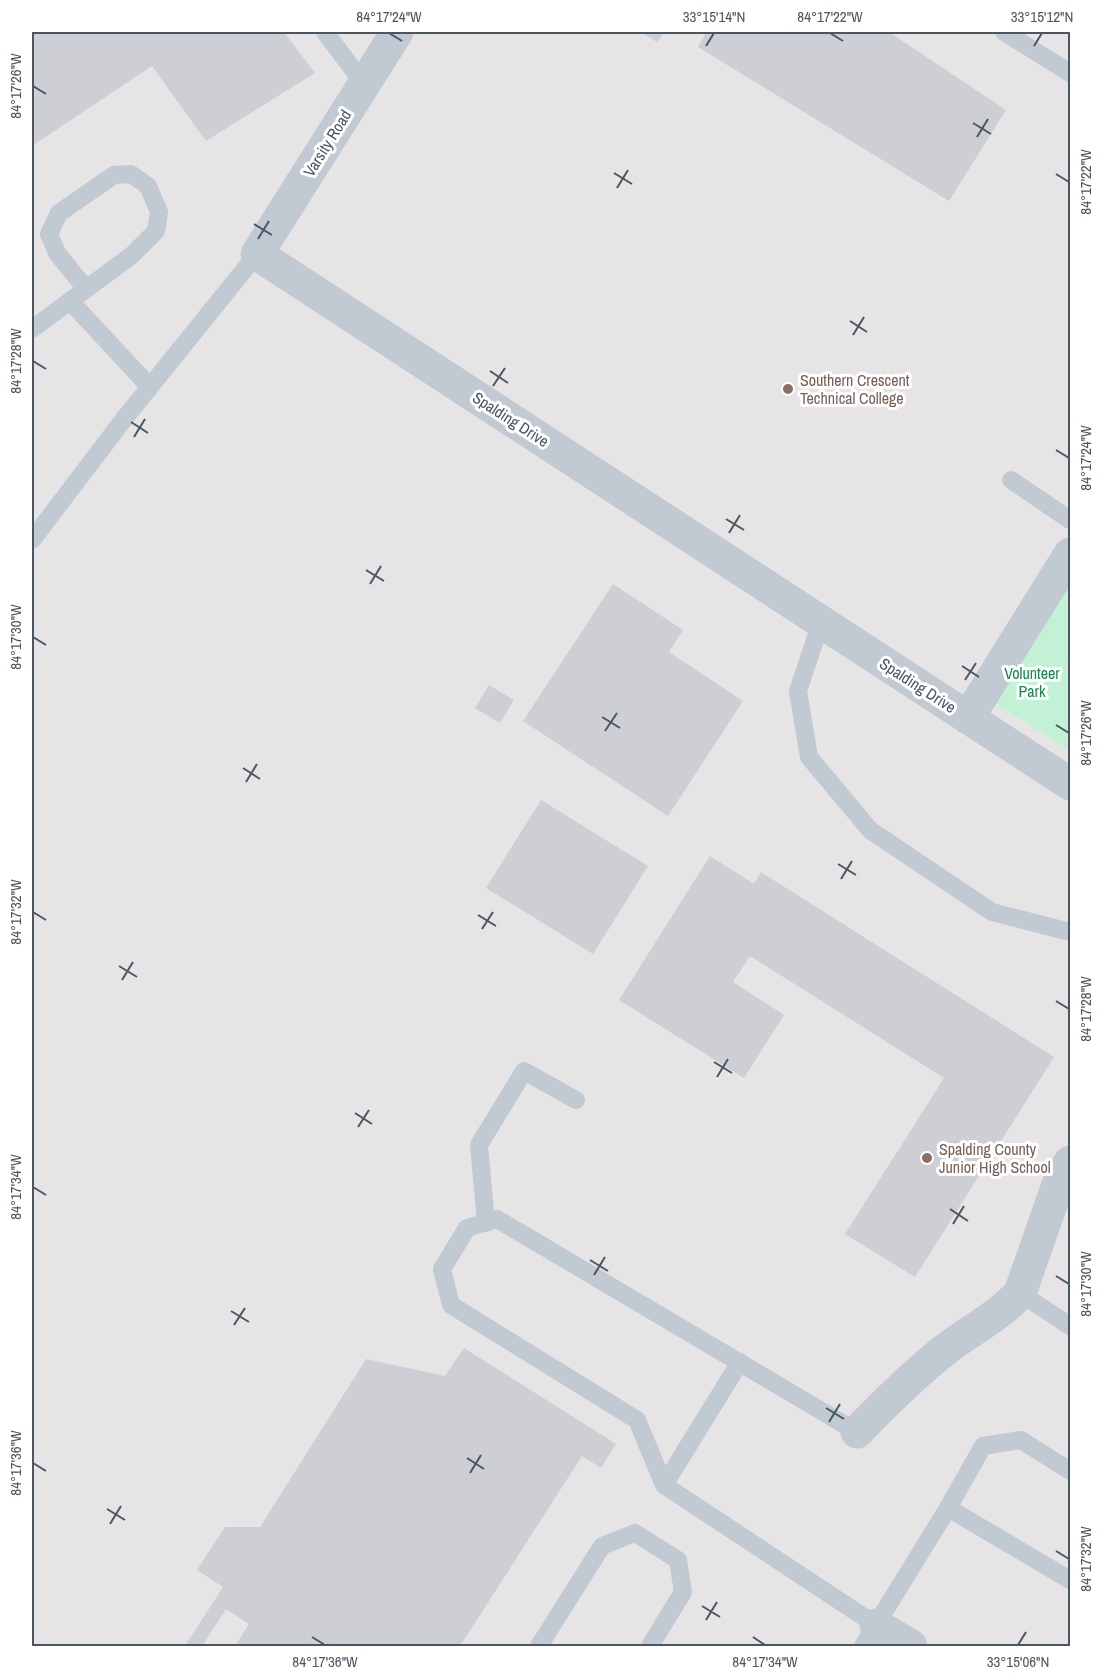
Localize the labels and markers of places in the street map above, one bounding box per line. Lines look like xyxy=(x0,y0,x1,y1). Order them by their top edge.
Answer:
place label: Southern Crescent Technical College xyxy=(800,369,910,409)
marker: Southern Crescent Technical College xyxy=(781,382,795,396)
place label: Spalding County Junior High School xyxy=(939,1138,1051,1178)
marker: Spalding County Junior High School xyxy=(920,1151,934,1165)

